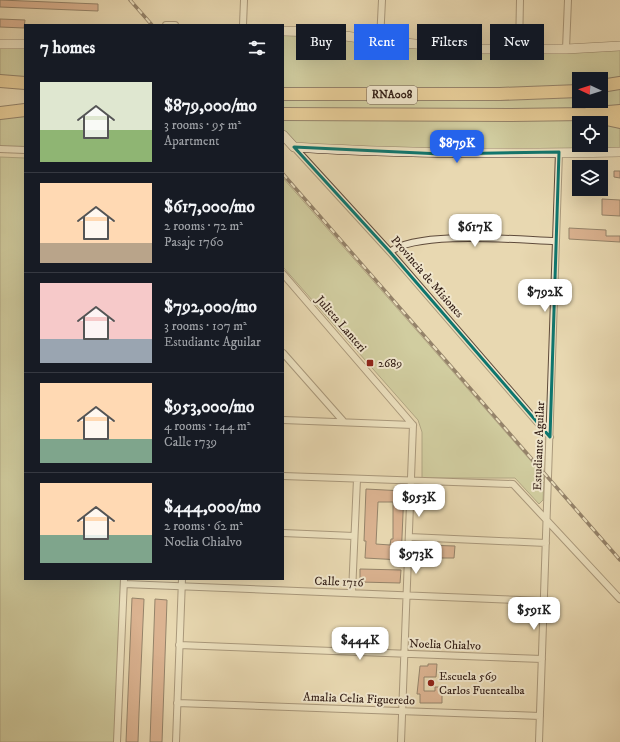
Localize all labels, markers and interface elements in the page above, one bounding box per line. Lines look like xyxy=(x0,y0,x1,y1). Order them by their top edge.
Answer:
chip: Buy xyxy=(296,24,346,60)
chip: Rent xyxy=(354,24,409,60)
chip: Filters xyxy=(417,24,482,60)
chip: New xyxy=(490,24,544,60)
text: 7 homes xyxy=(40,37,95,59)
icon: filters xyxy=(246,37,268,59)
north arrow xyxy=(572,72,608,108)
map controls xyxy=(572,72,608,196)
road number: RNA008 xyxy=(367,86,417,104)
text: $879,000/mo xyxy=(164,95,257,117)
icon: home xyxy=(72,98,120,146)
button: locate xyxy=(572,116,608,152)
text: 3 rooms · 95 m² xyxy=(164,117,241,133)
pin: $879K xyxy=(429,130,485,164)
text: Apartment xyxy=(164,133,219,149)
text: $879K xyxy=(439,135,475,151)
button: layers xyxy=(572,160,608,196)
text: $617,000/mo xyxy=(164,196,255,218)
icon: home xyxy=(72,199,120,247)
pin: $617K xyxy=(447,214,503,248)
text: 2 rooms · 72 m² xyxy=(164,218,243,234)
text: $617K xyxy=(458,219,492,235)
street label: Provincia de Misiones xyxy=(387,233,467,321)
text: Pasaje 1760 xyxy=(164,234,224,250)
pin: $792K xyxy=(517,279,573,313)
text: $792K xyxy=(527,284,563,300)
street label: Julieta Lanteri xyxy=(312,292,370,355)
text: $792,000/mo xyxy=(164,296,257,318)
icon: home xyxy=(72,299,120,347)
text: 3 rooms · 107 m² xyxy=(164,318,247,334)
text: Estudiante Aguilar xyxy=(164,334,261,350)
place label: 2689 xyxy=(378,356,402,371)
marker: 2689 xyxy=(365,358,375,368)
text: $953,000/mo xyxy=(164,396,254,418)
icon: home xyxy=(72,399,120,447)
street label: Estudiante Aguilar xyxy=(530,401,548,491)
text: 4 rooms · 144 m² xyxy=(164,418,251,434)
text: Calle 1739 xyxy=(164,434,217,450)
pin: $953K xyxy=(391,484,447,518)
text: $953K xyxy=(402,489,436,505)
text: $444,000/mo xyxy=(164,496,261,518)
icon: home xyxy=(72,499,120,547)
text: 2 rooms · 62 m² xyxy=(164,518,243,534)
text: Noelia Chialvo xyxy=(164,534,242,550)
pin: $973K xyxy=(388,541,444,575)
text: $973K xyxy=(399,546,433,562)
street label: Calle 1716 xyxy=(314,574,365,590)
pin: $591K xyxy=(506,597,562,631)
text: $591K xyxy=(517,602,551,618)
pin: $444K xyxy=(332,627,388,661)
text: $444K xyxy=(341,632,379,648)
street label: Noelia Chialvo xyxy=(409,636,481,654)
place label: Escuela 569 Carlos Fuentealba xyxy=(439,669,526,698)
marker: Escuela 569 Carlos Fuentealba xyxy=(426,678,436,688)
street label: Amalia Celia Figueredo xyxy=(303,690,415,708)

